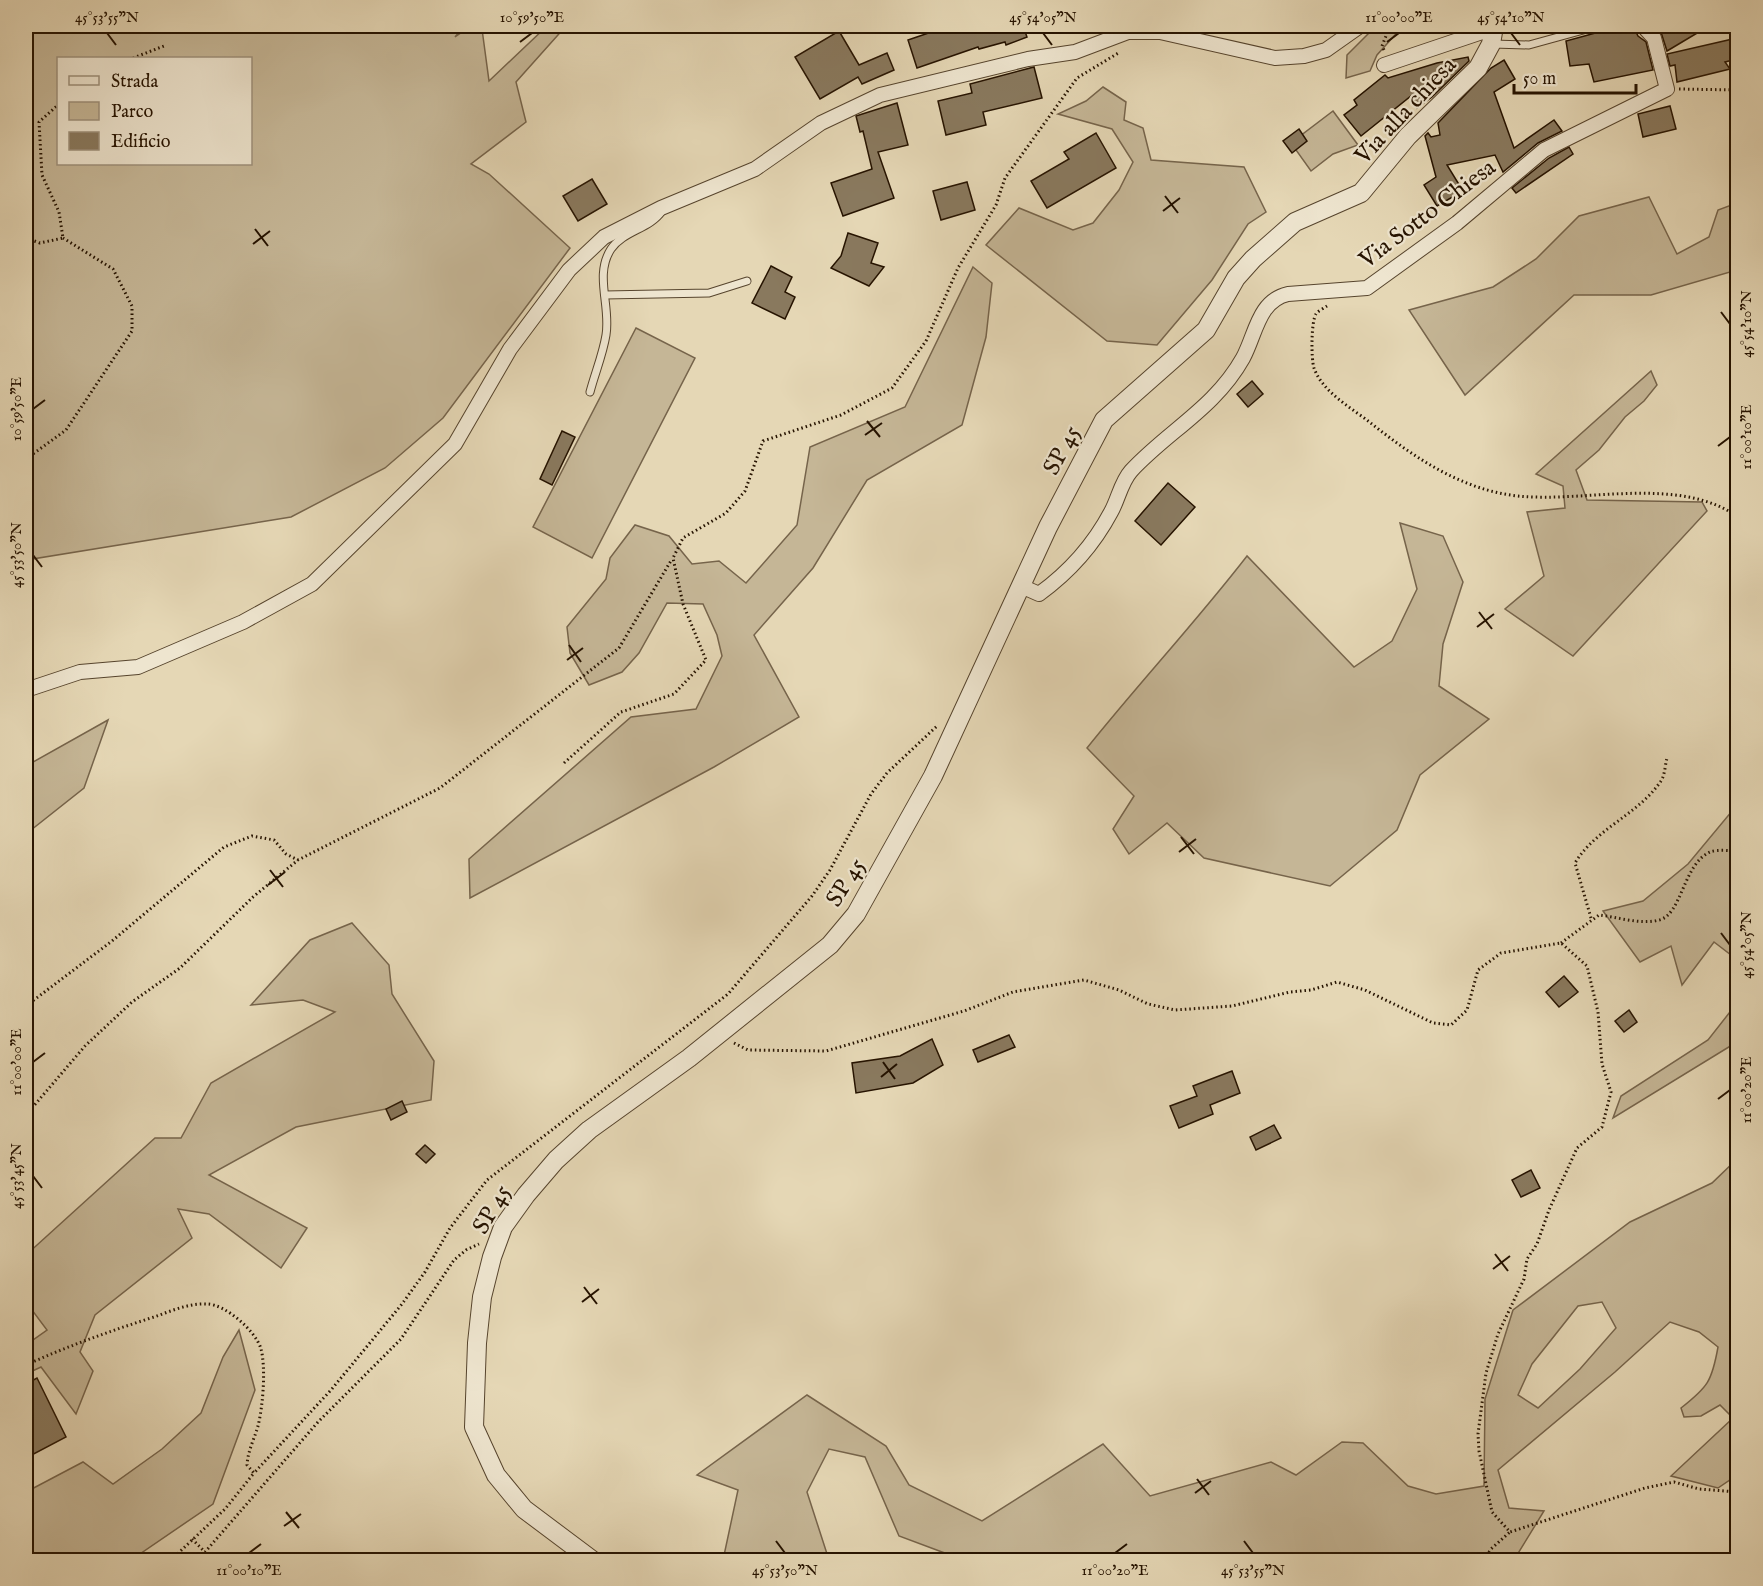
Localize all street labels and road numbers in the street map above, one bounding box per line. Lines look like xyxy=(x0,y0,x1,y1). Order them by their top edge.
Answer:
street label: Via alla chiesa xyxy=(1348,50,1464,172)
street label: Via Sotto Chiesa xyxy=(1352,152,1503,276)
street label: SP 45 xyxy=(1036,420,1088,481)
street label: SP 45 xyxy=(819,852,873,913)
street label: SP 45 xyxy=(466,1179,519,1240)

